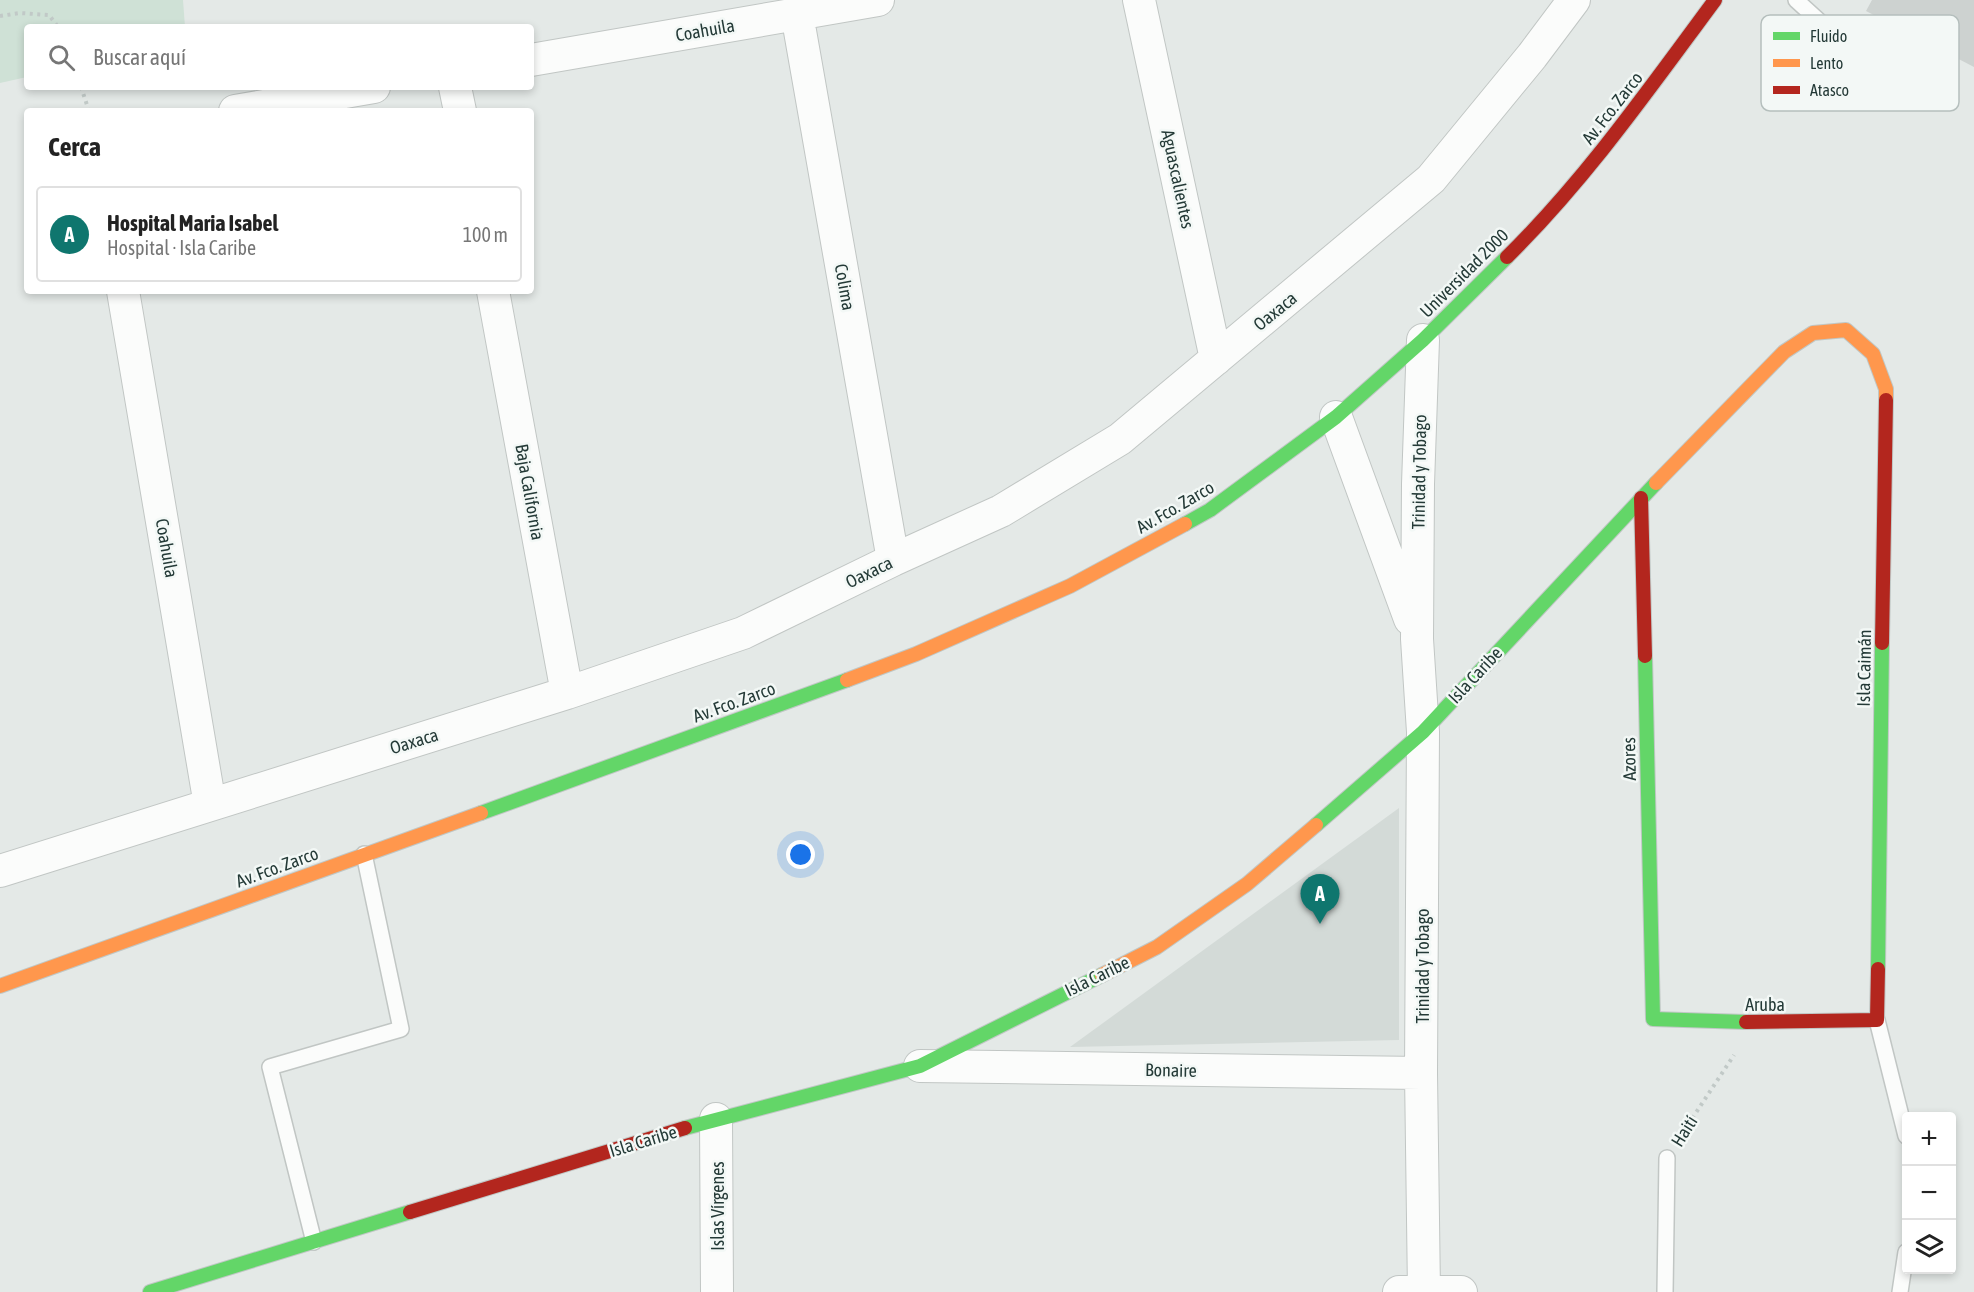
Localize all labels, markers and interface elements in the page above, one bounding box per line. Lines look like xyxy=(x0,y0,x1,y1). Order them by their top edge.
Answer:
street label: Coahuila xyxy=(674,14,736,46)
legend xyxy=(1761,15,1959,111)
search box xyxy=(24,24,534,90)
text: Fluido xyxy=(1810,27,1847,45)
icon: search xyxy=(45,41,78,74)
text: Buscar aquí xyxy=(93,44,186,70)
text: Lento xyxy=(1810,54,1843,72)
street label: Av. Fco. Zarco xyxy=(1577,68,1647,148)
text: Atasco xyxy=(1810,81,1849,99)
street label: Aguascalientes xyxy=(1157,128,1199,230)
text: Cerca xyxy=(48,132,101,162)
text: Hospital Maria Isabel xyxy=(107,210,278,236)
text: A xyxy=(65,223,74,246)
text: 100 m xyxy=(463,223,508,246)
street label: Universidad 2000 xyxy=(1415,224,1513,322)
text: Hospital · Isla Caribe xyxy=(107,236,256,259)
street label: Colima xyxy=(831,262,859,312)
street label: Oaxaca xyxy=(1249,287,1301,335)
street label: Trinidad y Tobago xyxy=(1407,414,1431,530)
street label: Baja California xyxy=(511,442,549,542)
street label: Av. Fco. Zarco xyxy=(1133,476,1217,538)
street label: Coahuila xyxy=(151,517,183,579)
street label: Oaxaca xyxy=(842,552,896,592)
street label: Isla Caimán xyxy=(1853,629,1875,707)
street label: Isla Caribe xyxy=(1444,643,1506,707)
street label: Av. Fco. Zarco xyxy=(690,677,778,727)
street label: Oaxaca xyxy=(387,724,441,758)
street label: Azores xyxy=(1618,737,1640,781)
your location xyxy=(786,840,815,869)
street label: Av. Fco. Zarco xyxy=(233,842,321,892)
pin: A xyxy=(1300,874,1340,924)
street label: Trinidad y Tobago xyxy=(1412,909,1433,1023)
street label: Isla Caribe xyxy=(1061,951,1133,1001)
street label: Aruba xyxy=(1745,994,1785,1015)
street label: Bonaire xyxy=(1145,1059,1197,1081)
street label: Haití xyxy=(1667,1112,1701,1150)
map controls xyxy=(1902,1112,1956,1274)
button: + xyxy=(1902,1112,1956,1166)
street label: Isla Caribe xyxy=(607,1121,679,1161)
street label: Islas Vírgenes xyxy=(707,1161,728,1251)
button: − xyxy=(1902,1166,1956,1220)
button: layers xyxy=(1902,1220,1956,1274)

